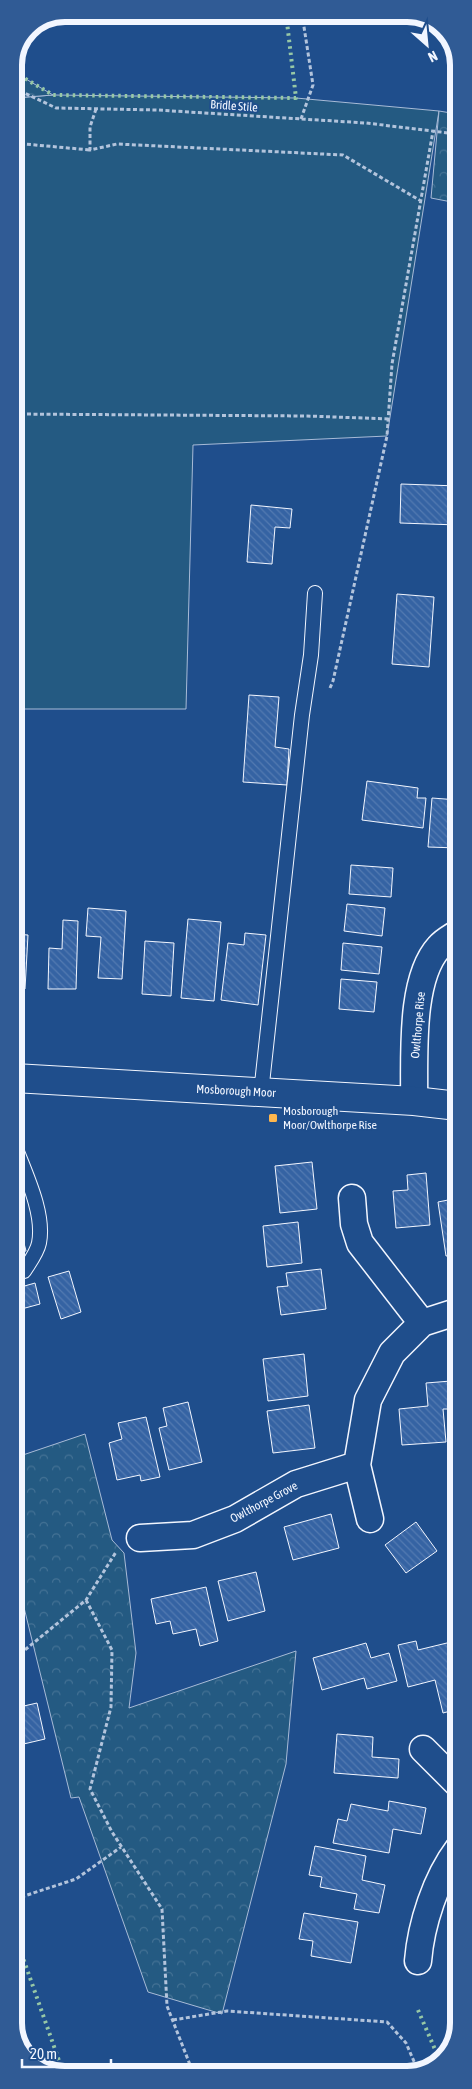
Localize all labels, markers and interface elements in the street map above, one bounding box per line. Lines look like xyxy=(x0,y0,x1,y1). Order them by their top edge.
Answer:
north arrow xyxy=(402,20,452,70)
text: N xyxy=(426,48,440,66)
street label: Bridle Stile xyxy=(210,97,258,115)
street label: Owlthorpe Rise xyxy=(408,991,428,1059)
street label: Mosborough Moor xyxy=(196,1082,277,1100)
place label: Mosborough Moor/Owlthorpe Rise xyxy=(283,1104,377,1132)
marker: Mosborough Moor/Owlthorpe Rise xyxy=(267,1112,279,1124)
street label: Owlthorpe Grove xyxy=(228,1478,300,1526)
scale bar xyxy=(22,2036,111,2068)
text: 20 m xyxy=(30,2045,57,2062)

